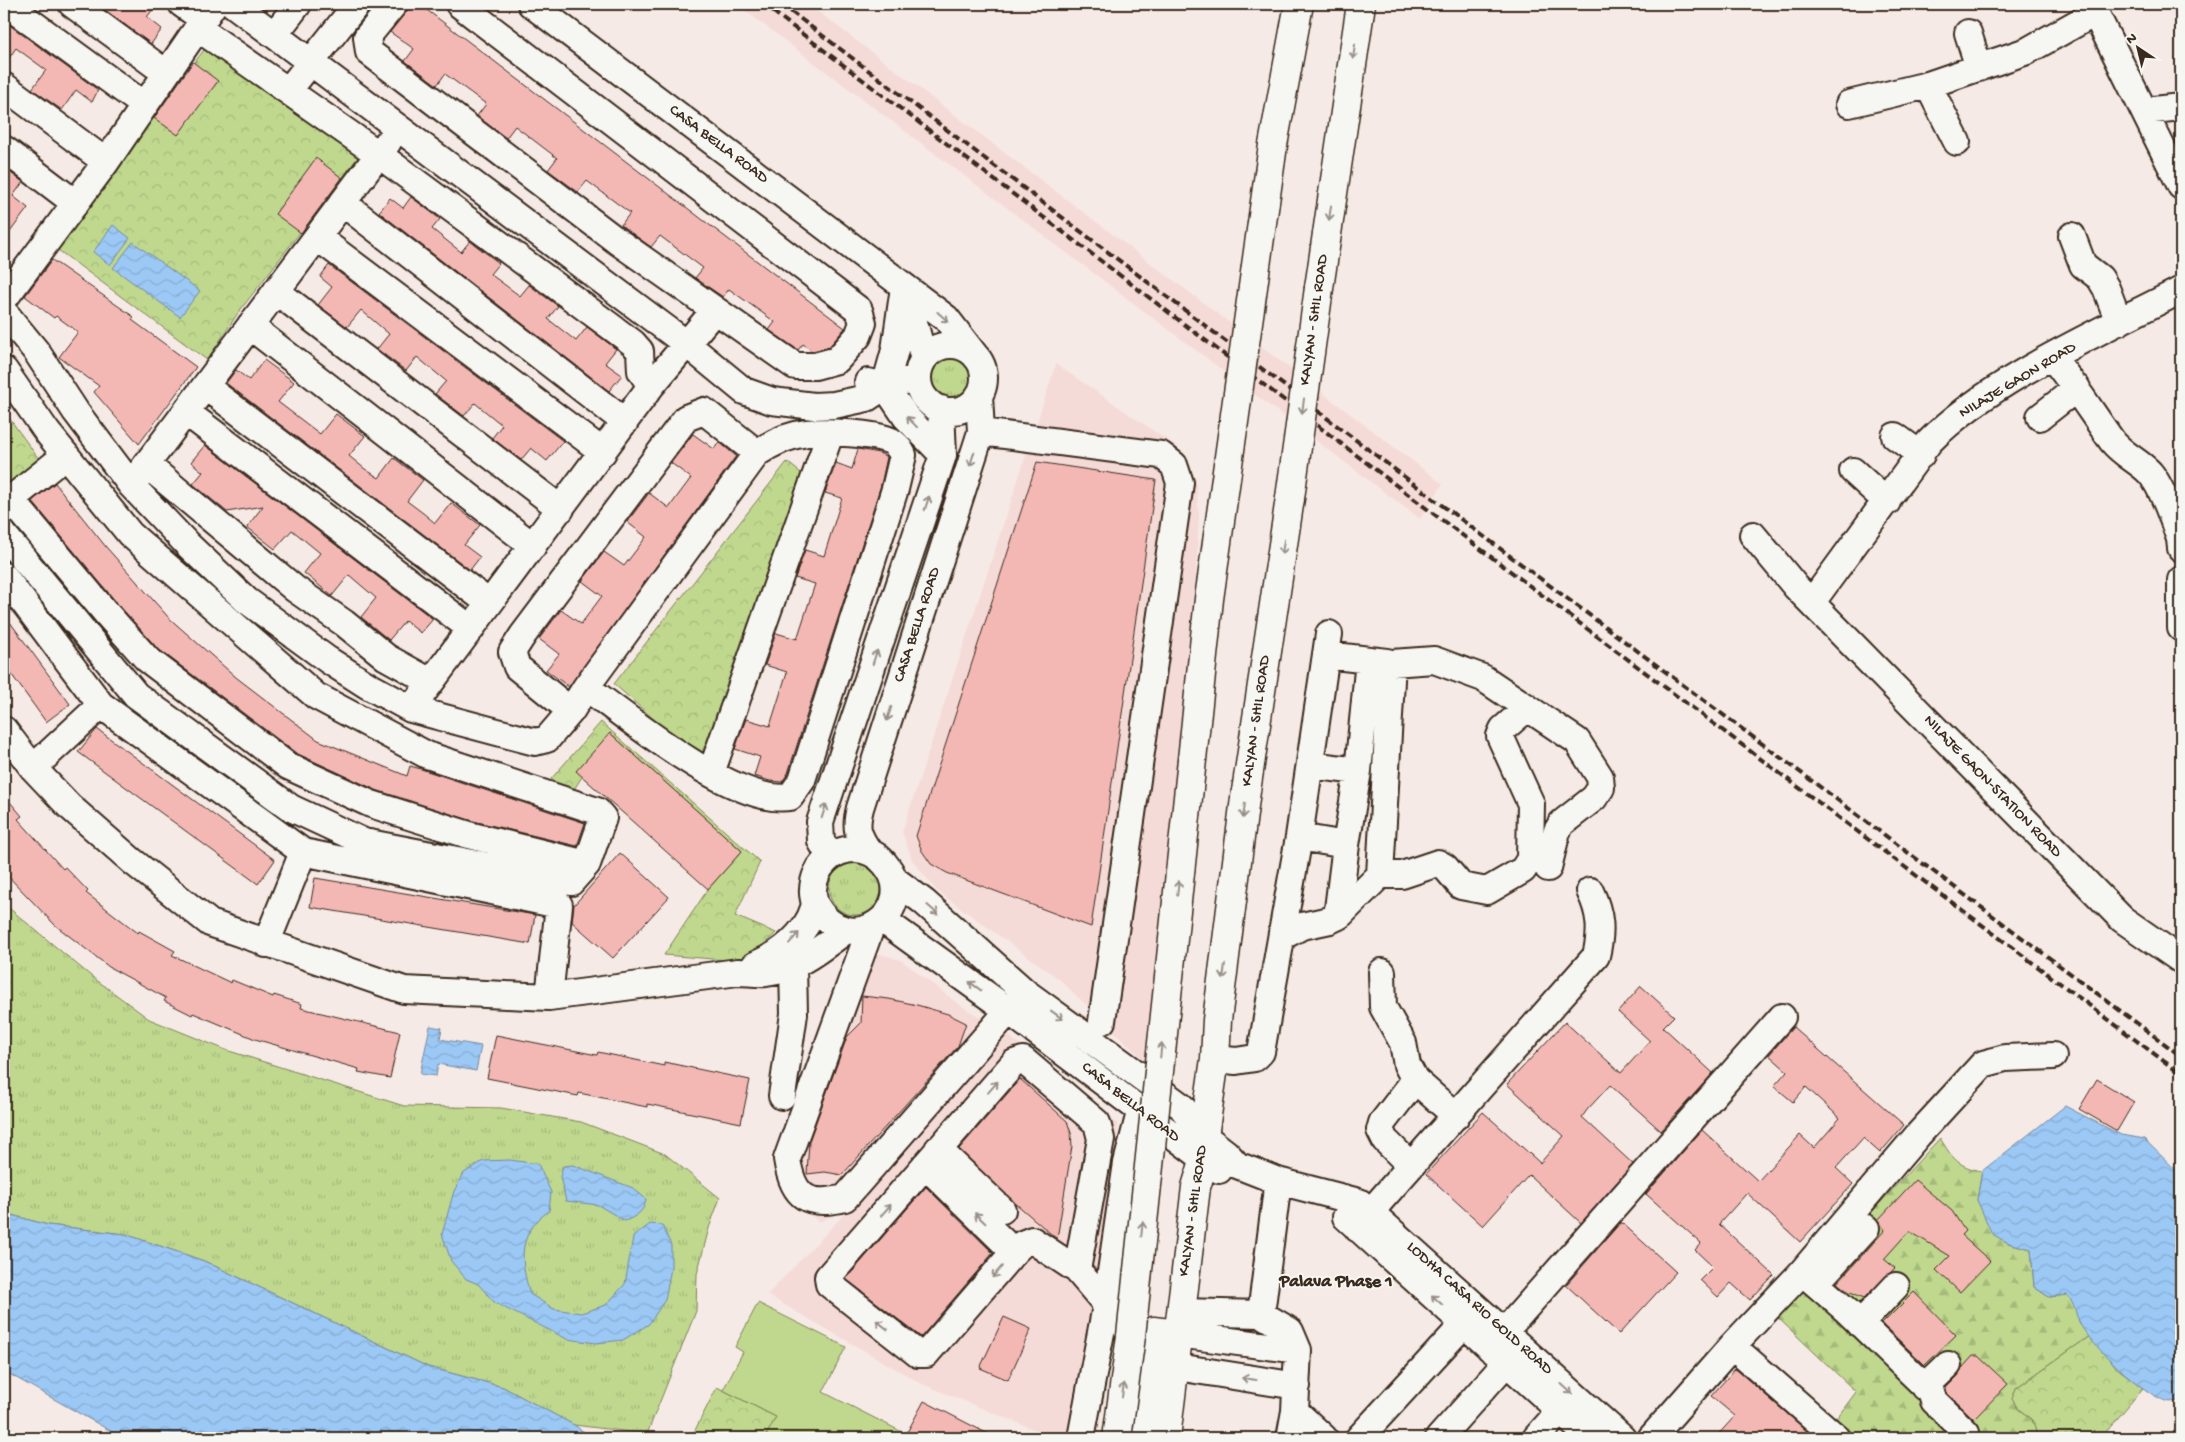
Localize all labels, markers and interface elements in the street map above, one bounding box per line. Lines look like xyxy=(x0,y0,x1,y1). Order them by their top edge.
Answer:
north arrow xyxy=(2112,22,2162,72)
text: N xyxy=(2123,30,2141,49)
one-way arrow xyxy=(1349,44,1359,60)
street label: CASA BELLA ROAD xyxy=(664,101,772,189)
one-way arrow xyxy=(1325,204,1335,220)
street label: KALYAN - SHIL ROAD xyxy=(1296,253,1334,387)
one-way arrow xyxy=(936,311,949,323)
street label: NILAJE GAON ROAD xyxy=(1956,338,2080,423)
one-way arrow xyxy=(1297,398,1307,414)
one-way arrow xyxy=(906,416,918,429)
one-way arrow xyxy=(967,451,977,467)
one-way arrow xyxy=(923,495,932,511)
one-way arrow xyxy=(1277,538,1287,554)
street label: CASA BELLA ROAD xyxy=(890,565,946,685)
one-way arrow xyxy=(871,649,881,665)
street label: KALYAN - SHIL ROAD xyxy=(1238,654,1276,788)
one-way arrow xyxy=(884,705,893,721)
street label: NILAJE GAON-STATION ROAD xyxy=(1919,712,2066,863)
one-way arrow xyxy=(1239,803,1249,819)
one-way arrow xyxy=(820,804,829,819)
one-way arrow xyxy=(1173,880,1183,896)
one-way arrow xyxy=(926,905,939,916)
one-way arrow xyxy=(788,932,800,945)
one-way arrow xyxy=(1218,964,1228,980)
one-way arrow xyxy=(969,981,983,992)
one-way arrow xyxy=(1050,1010,1064,1020)
one-way arrow xyxy=(1156,1042,1166,1058)
street label: CASA BELLA ROAD xyxy=(1077,1059,1183,1148)
one-way arrow xyxy=(987,1081,999,1094)
street label: KALYAN - SHIL ROAD xyxy=(1175,1144,1213,1278)
one-way arrow xyxy=(881,1204,892,1217)
one-way arrow xyxy=(973,1212,986,1224)
one-way arrow xyxy=(1137,1221,1147,1237)
street label: LODHA CASA RIO GOLD ROAD xyxy=(1402,1238,1557,1380)
one-way arrow xyxy=(991,1266,1003,1279)
district label: Palava Phase 1 xyxy=(1278,1272,1393,1293)
one-way arrow xyxy=(1431,1294,1444,1306)
one-way arrow xyxy=(875,1320,888,1331)
one-way arrow xyxy=(1241,1373,1257,1383)
one-way arrow xyxy=(1119,1382,1129,1398)
one-way arrow xyxy=(1561,1383,1574,1394)

